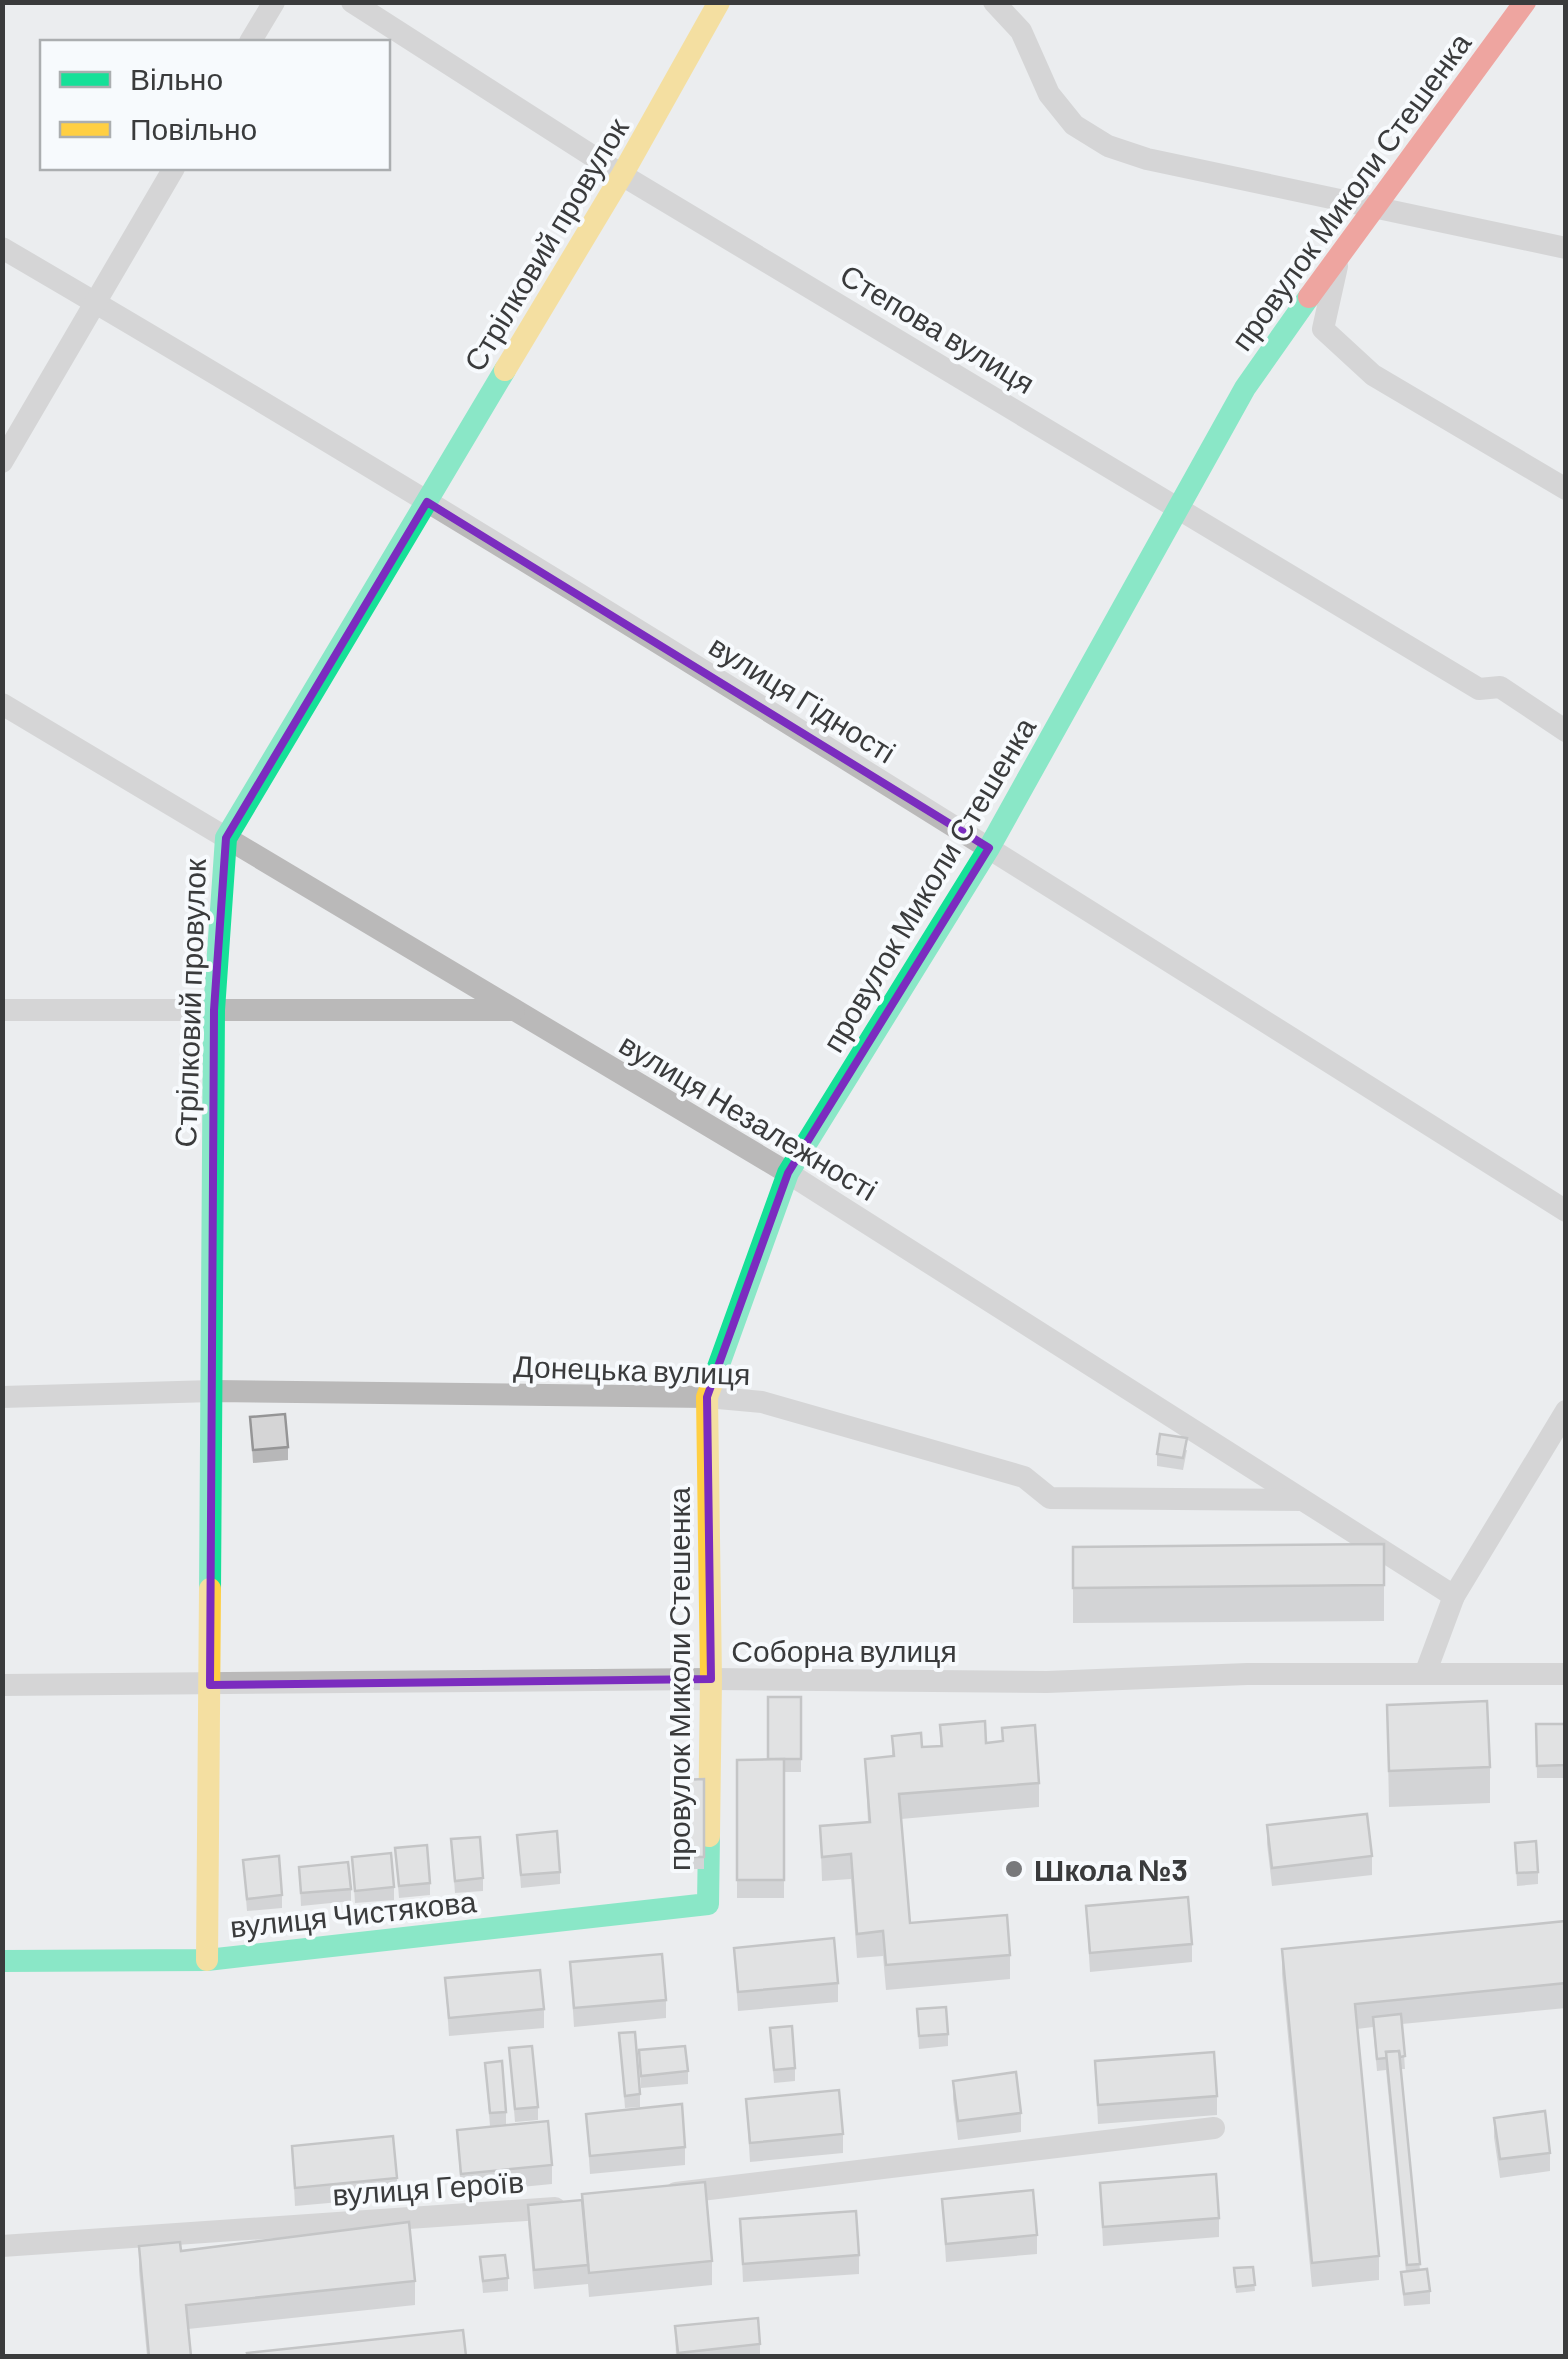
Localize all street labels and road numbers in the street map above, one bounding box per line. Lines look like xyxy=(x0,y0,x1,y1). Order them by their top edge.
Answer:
street label: провулок Миколи Стешенка xyxy=(1223,25,1478,357)
street label: Стрілковий провулок xyxy=(455,110,635,377)
street label: Степова вулиця xyxy=(834,256,1042,400)
street label: вулиця Гідності xyxy=(703,626,903,770)
street label: провулок Миколи Стешенка xyxy=(814,710,1042,1058)
street label: Стрілковий провулок xyxy=(166,857,212,1148)
street label: вулиця Незалежності xyxy=(614,1025,884,1207)
street label: Донецька вулиця xyxy=(513,1347,751,1391)
street label: провулок Миколи Стешенка xyxy=(660,1487,696,1871)
street label: Соборна вулиця xyxy=(731,1632,957,1668)
street label: вулиця Чистякова xyxy=(228,1882,478,1944)
street label: вулиця Героїв xyxy=(331,2162,525,2212)

